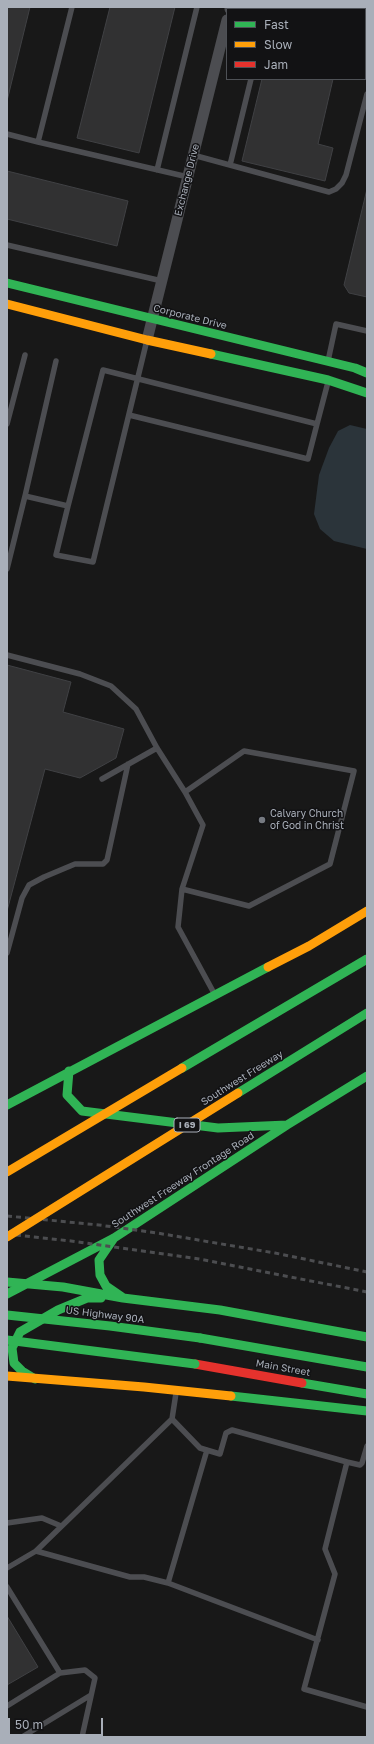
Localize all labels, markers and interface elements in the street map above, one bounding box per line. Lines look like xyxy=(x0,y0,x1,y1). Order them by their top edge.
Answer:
legend xyxy=(226,8,366,80)
text: Fast xyxy=(264,17,289,32)
text: Slow xyxy=(264,37,292,52)
text: Jam xyxy=(264,57,288,72)
street label: Exchange Drive xyxy=(172,143,202,217)
street label: Corporate Drive xyxy=(152,302,228,332)
place label: Calvary Church of God in Christ xyxy=(270,808,344,832)
marker: Calvary Church of God in Christ xyxy=(257,815,267,825)
street label: Southwest Freeway xyxy=(199,1048,285,1108)
road number: I 69 xyxy=(174,1118,200,1132)
street label: Southwest Freeway Frontage Road xyxy=(110,1129,256,1231)
street label: US Highway 90A xyxy=(65,1304,145,1326)
street label: Main Street xyxy=(255,1357,311,1379)
scale bar xyxy=(10,1710,105,1736)
text: 50 m xyxy=(15,1717,43,1732)

